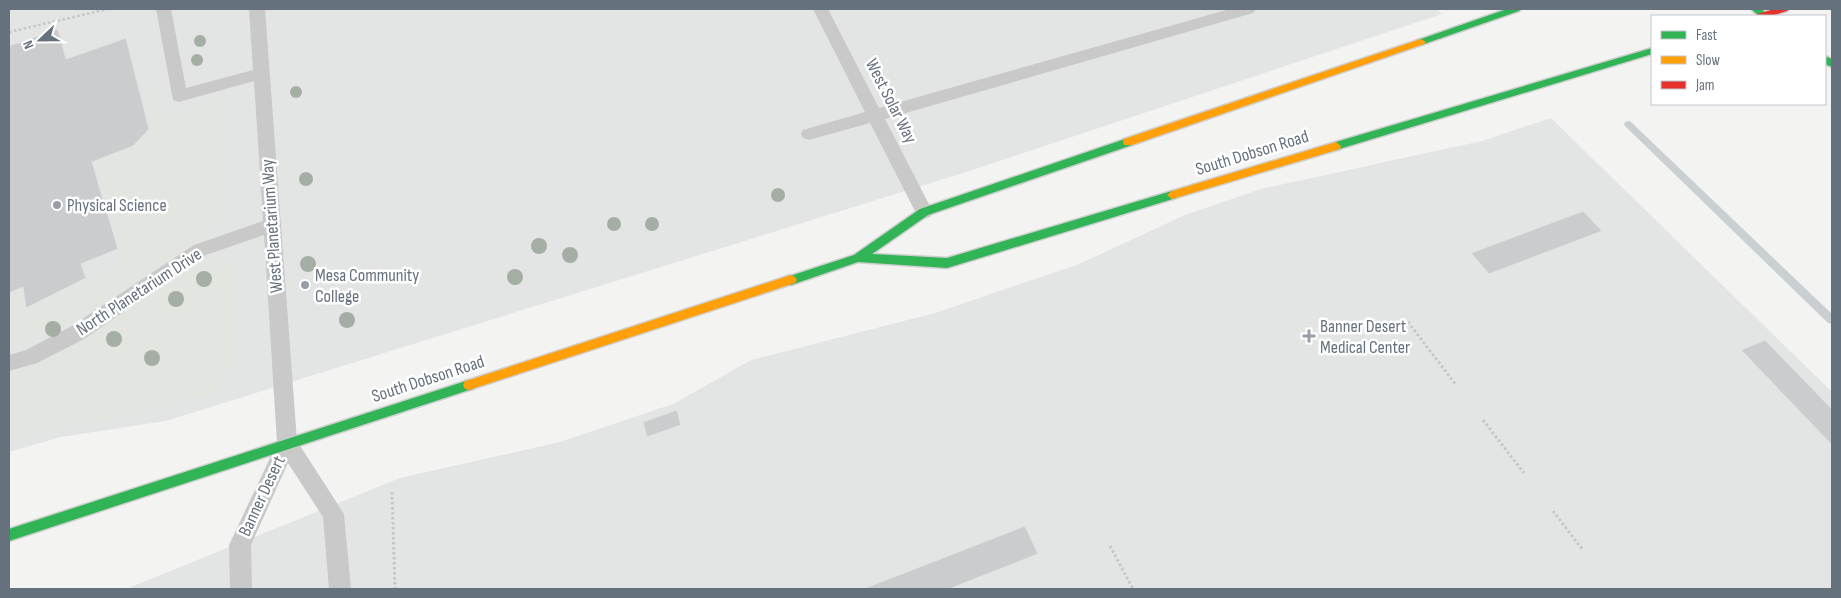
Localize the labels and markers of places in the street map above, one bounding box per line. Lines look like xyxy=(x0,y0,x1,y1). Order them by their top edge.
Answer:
place label: Physical Science xyxy=(67,195,167,216)
marker: Physical Science xyxy=(51,199,63,211)
place label: Mesa Community College xyxy=(315,265,419,307)
marker: Mesa Community College xyxy=(299,279,311,291)
place label: Banner Desert Medical Center xyxy=(1320,316,1410,358)
marker: Banner Desert Medical Center xyxy=(1302,329,1316,343)

